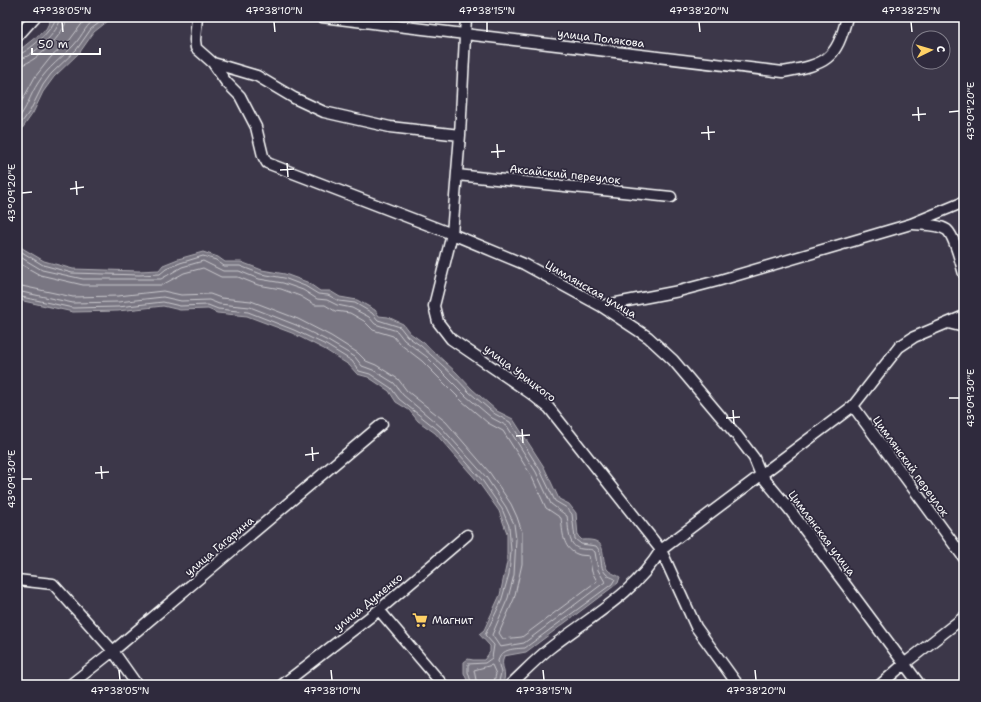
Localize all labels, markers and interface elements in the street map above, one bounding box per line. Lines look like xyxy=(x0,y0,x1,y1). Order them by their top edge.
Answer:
text: 47°38'05"N xyxy=(33,4,91,17)
text: 47°38'10"N xyxy=(245,4,303,17)
text: 47°38'15"N xyxy=(459,4,515,17)
text: 47°38'20"N xyxy=(669,4,729,17)
text: 47°38'25"N xyxy=(882,4,940,17)
street label: улица Полякова xyxy=(556,26,646,51)
scale bar xyxy=(32,30,100,56)
north arrow xyxy=(911,30,951,70)
text: 50 m xyxy=(38,36,68,52)
text: С xyxy=(933,45,948,53)
text: 43°09'20"E xyxy=(964,82,977,140)
street label: Аксайский переулок xyxy=(509,161,621,188)
text: 43°09'20"E xyxy=(5,164,18,222)
street label: Цимлянская улица xyxy=(542,257,639,322)
street label: улица Урицкого xyxy=(480,341,559,406)
text: 43°09'30"E xyxy=(964,369,977,427)
street label: Цимлянский переулок xyxy=(869,413,952,520)
text: 43°09'30"E xyxy=(5,450,18,508)
street label: Цимлянская улица xyxy=(785,488,859,579)
street label: улица Гагарина xyxy=(182,513,257,580)
street label: улица Думенко xyxy=(331,570,406,635)
supermarket icon: Магнит xyxy=(411,611,429,629)
place label: Магнит xyxy=(432,613,473,628)
text: 47°38'05"N xyxy=(91,684,149,697)
text: 47°38'10"N xyxy=(303,684,361,697)
text: 47°38'15"N xyxy=(516,684,572,697)
text: 47°38'20"N xyxy=(726,684,786,697)

